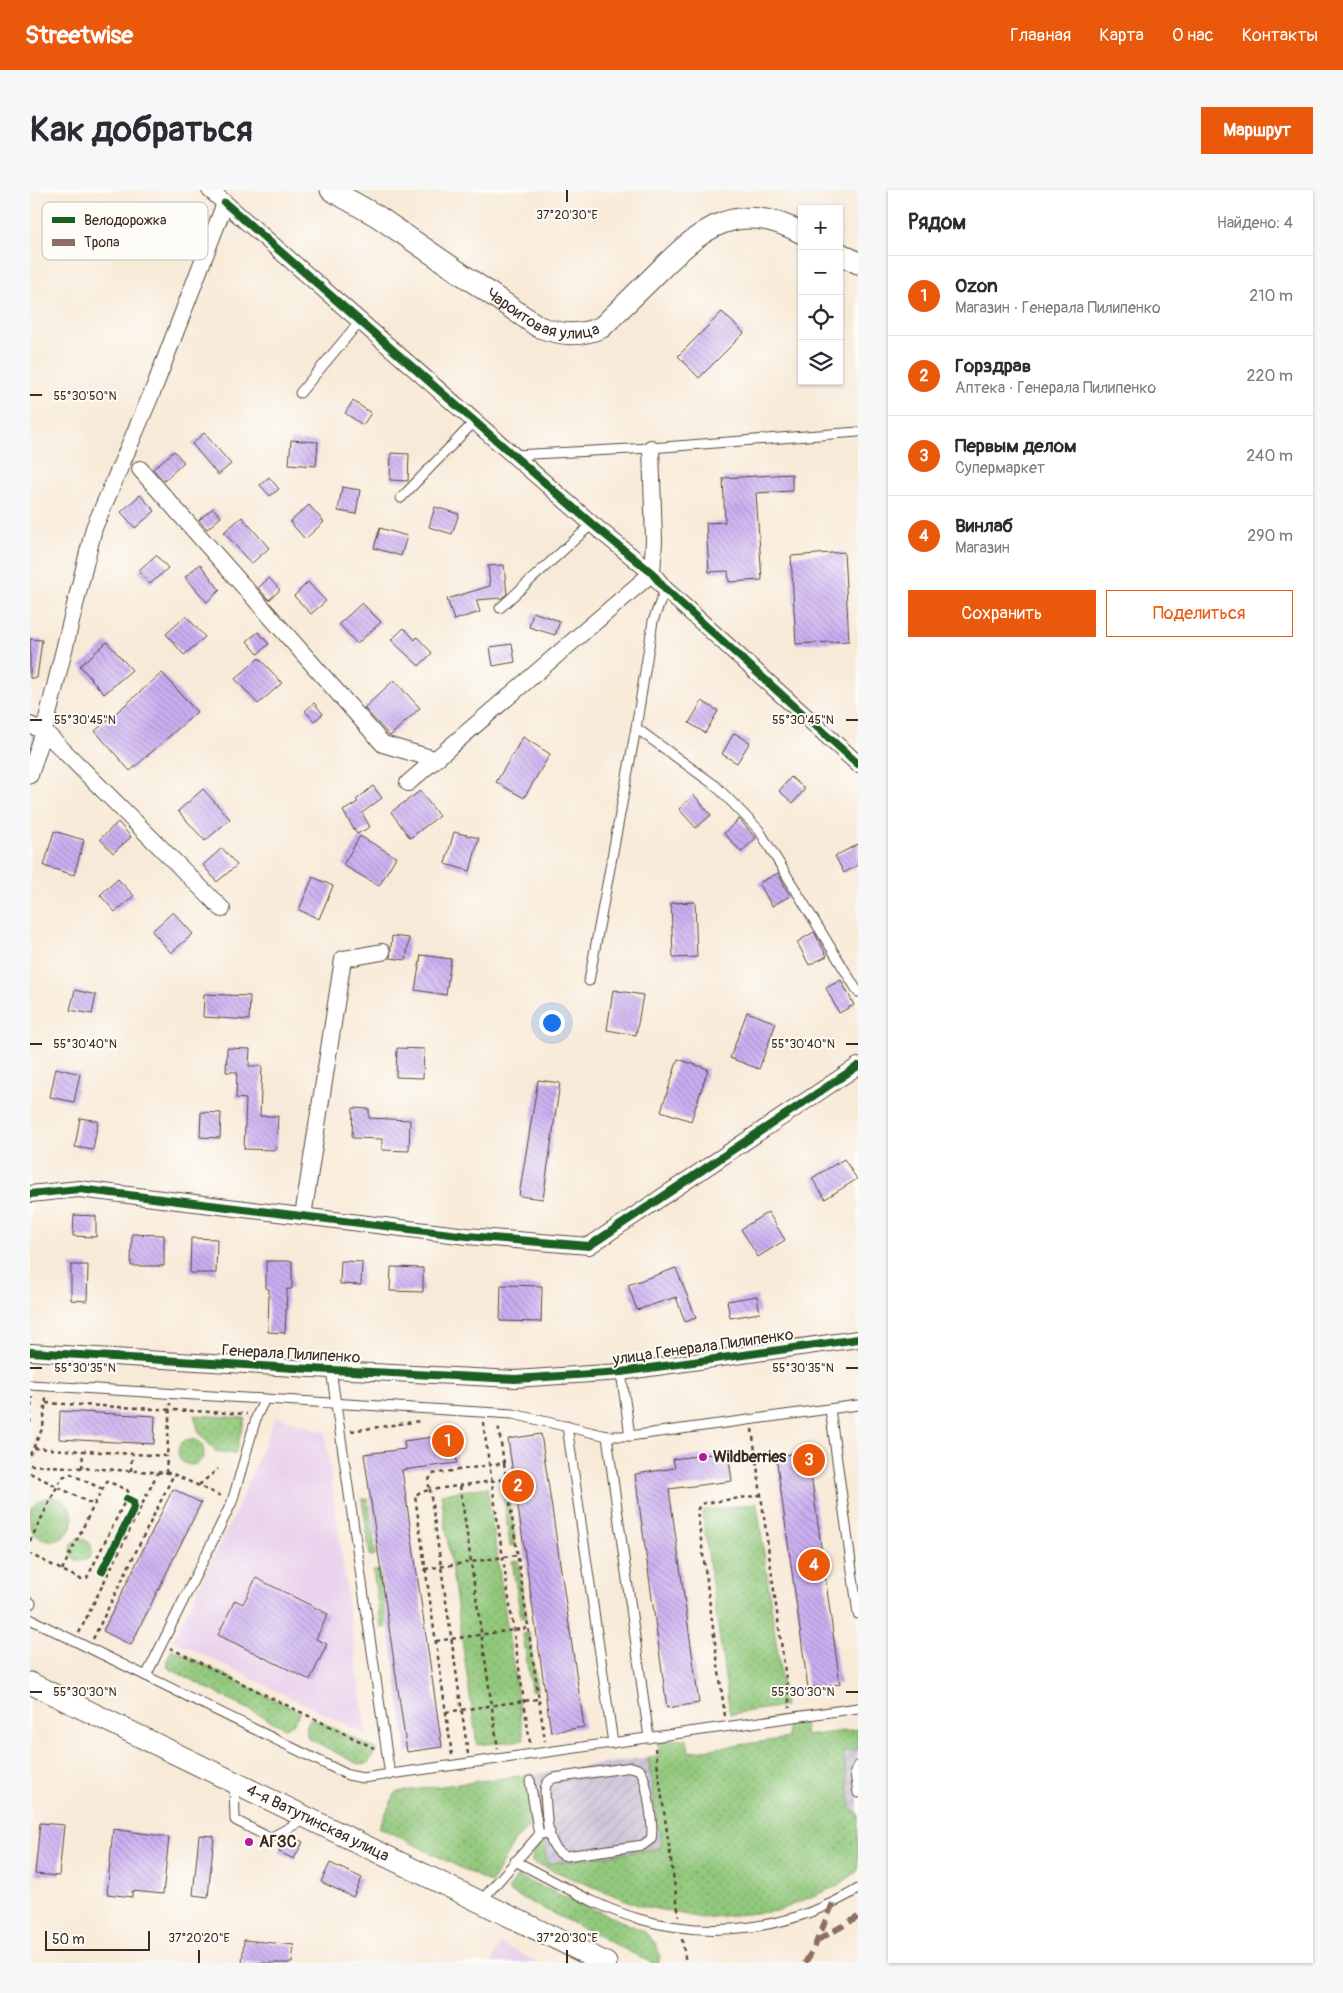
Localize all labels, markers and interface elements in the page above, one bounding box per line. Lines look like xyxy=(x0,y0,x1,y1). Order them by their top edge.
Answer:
text: Streetwise xyxy=(25,21,133,50)
text: Главная xyxy=(1010,24,1071,47)
text: Карта xyxy=(1099,24,1144,47)
text: О нас xyxy=(1172,24,1214,47)
text: Контакты xyxy=(1242,24,1318,47)
button: Маршрут xyxy=(1201,107,1313,154)
text: Как добраться xyxy=(30,108,253,152)
legend xyxy=(42,202,208,260)
map controls xyxy=(798,205,843,385)
button: + xyxy=(798,205,843,250)
text: 37°20'30"E xyxy=(536,208,598,223)
text: Рядом xyxy=(908,209,966,236)
text: Велодорожка xyxy=(84,212,166,229)
text: Найдено: 4 xyxy=(1217,213,1293,233)
text: Тропа xyxy=(84,234,120,251)
button: − xyxy=(798,250,843,295)
text: Ozon xyxy=(955,274,998,298)
street label: Чароитовая улица xyxy=(482,284,602,344)
text: 1 xyxy=(921,286,927,306)
text: 210 m xyxy=(1249,286,1293,306)
button: locate xyxy=(798,295,843,340)
text: Магазин · Генерала Пилипенко xyxy=(955,298,1161,318)
button: layers xyxy=(798,340,843,385)
text: Горздрав xyxy=(955,354,1031,378)
text: 2 xyxy=(920,366,928,386)
text: 220 m xyxy=(1247,366,1293,386)
text: Аптека · Генерала Пилипенко xyxy=(955,378,1156,398)
text: 55°30'50"N xyxy=(53,389,117,404)
text: Первым делом xyxy=(955,434,1076,458)
text: 3 xyxy=(920,446,928,466)
text: 240 m xyxy=(1246,446,1293,466)
text: Супермаркет xyxy=(955,458,1045,478)
text: Винлаб xyxy=(955,514,1013,538)
text: 4 xyxy=(919,526,929,546)
text: 290 m xyxy=(1247,526,1293,546)
text: Магазин xyxy=(955,538,1010,558)
button: Сохранить xyxy=(908,590,1096,637)
button: Поделиться xyxy=(1106,590,1293,637)
text: 55°30'45"N xyxy=(54,713,116,728)
text: 55°30'45"N xyxy=(772,713,834,728)
your location xyxy=(539,1010,565,1036)
text: 55°30'40"N xyxy=(53,1037,117,1052)
text: 55°30'40"N xyxy=(771,1037,835,1052)
street label: улица Генерала Пилипенко xyxy=(610,1324,795,1370)
street label: Генерала Пилипенко xyxy=(221,1340,361,1368)
text: 55°30'35"N xyxy=(54,1361,116,1376)
text: 55°30'35"N xyxy=(772,1361,834,1376)
pin: 1 xyxy=(432,1422,464,1460)
pin: 3 xyxy=(793,1441,825,1479)
place label: Wildberries xyxy=(713,1447,787,1467)
marker: Wildberries xyxy=(697,1451,709,1463)
pin: 2 xyxy=(502,1467,534,1505)
pin: 4 xyxy=(798,1546,830,1584)
text: 55°30'30"N xyxy=(53,1685,117,1700)
text: 55°30'30"N xyxy=(771,1685,835,1700)
street label: 4-я Ватутинская улица xyxy=(243,1780,393,1866)
place label: АГЗС xyxy=(259,1832,297,1852)
marker: АГЗС xyxy=(243,1836,255,1848)
scale bar xyxy=(45,1928,150,1951)
text: 50 m xyxy=(52,1931,85,1948)
text: 37°20'20"E xyxy=(168,1931,230,1946)
text: 37°20'30"E xyxy=(536,1931,598,1946)

